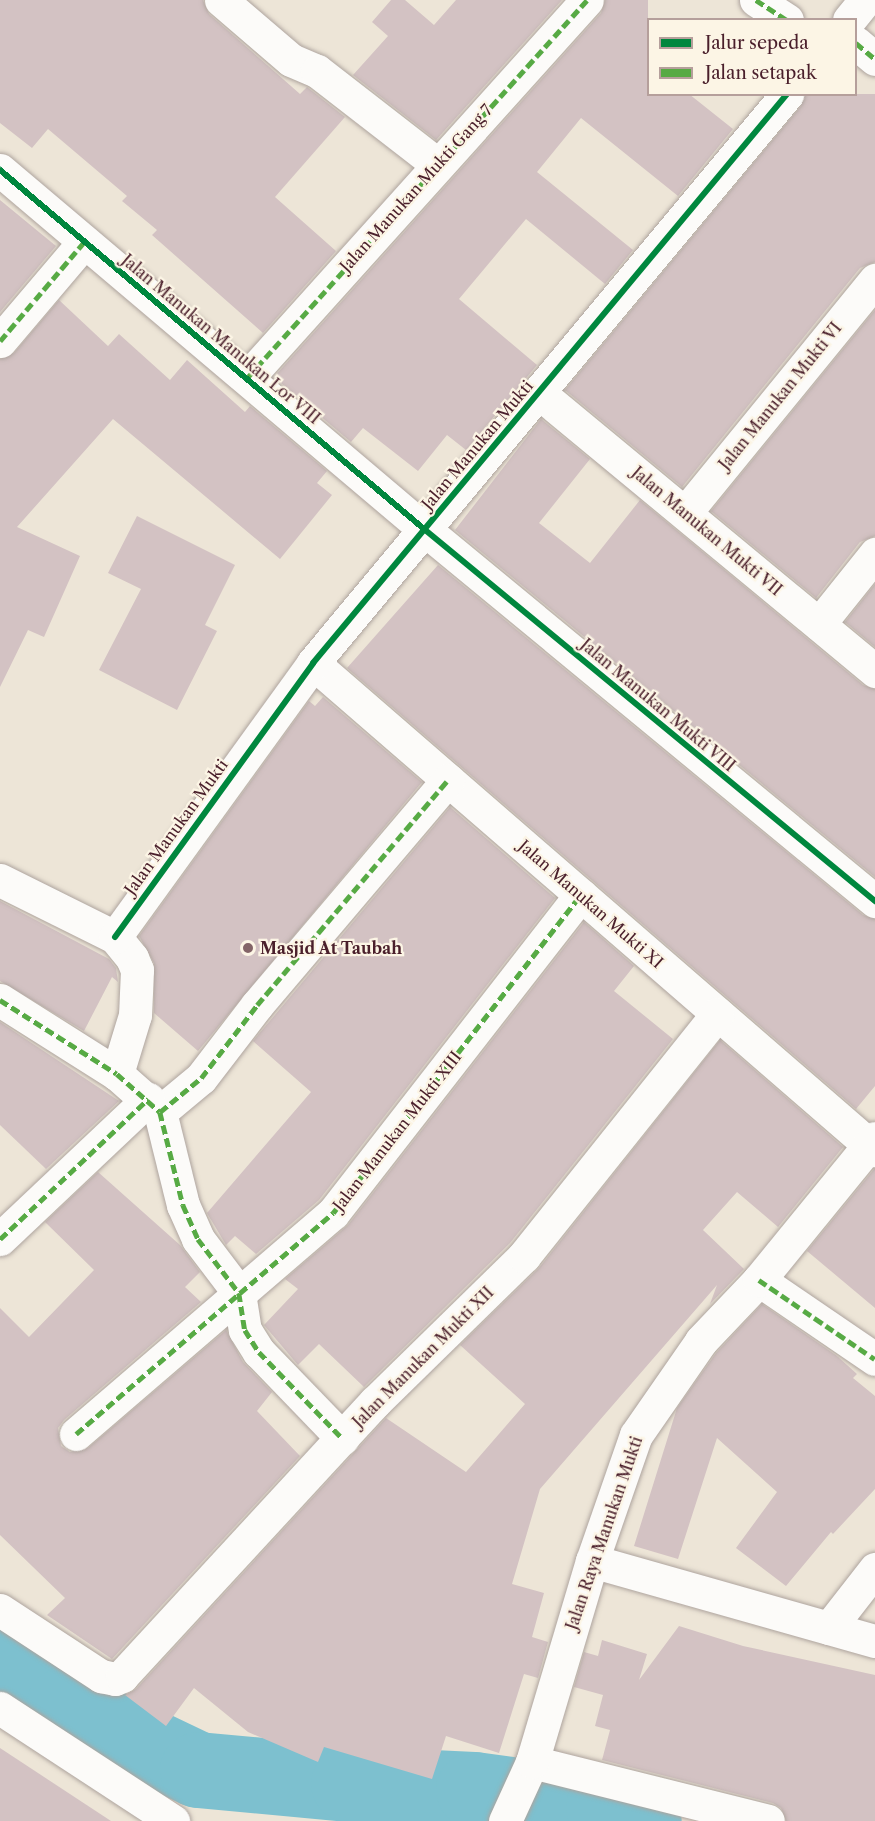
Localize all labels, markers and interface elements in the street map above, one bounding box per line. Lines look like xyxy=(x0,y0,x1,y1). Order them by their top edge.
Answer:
legend xyxy=(647,18,857,96)
text: Jalur sepeda xyxy=(705,32,809,54)
text: Jalan setapak xyxy=(705,62,816,84)
street label: Jalan Manukan Mukti Gang 7 xyxy=(336,100,496,276)
street label: Jalan Manukan Manukan Lor VIII xyxy=(117,250,325,428)
street label: Jalan Manukan Mukti VI xyxy=(714,318,846,474)
street label: Jalan Manukan Mukti xyxy=(417,376,537,514)
street label: Jalan Manukan Mukti VII xyxy=(628,462,786,600)
street label: Jalan Manukan Mukti VIII xyxy=(577,634,739,776)
street label: Jalan Manukan Mukti xyxy=(120,756,232,898)
street label: Jalan Manukan Mukti XI xyxy=(515,836,667,972)
place label: Masjid At Taubah xyxy=(260,938,403,958)
marker: Masjid At Taubah xyxy=(241,941,255,955)
street label: Jalan Manukan Mukti XIII xyxy=(329,1047,465,1215)
street label: Jalan Manukan Mukti XII xyxy=(348,1282,498,1432)
street label: Jalan Raya Manukan Mukti xyxy=(562,1434,646,1632)

